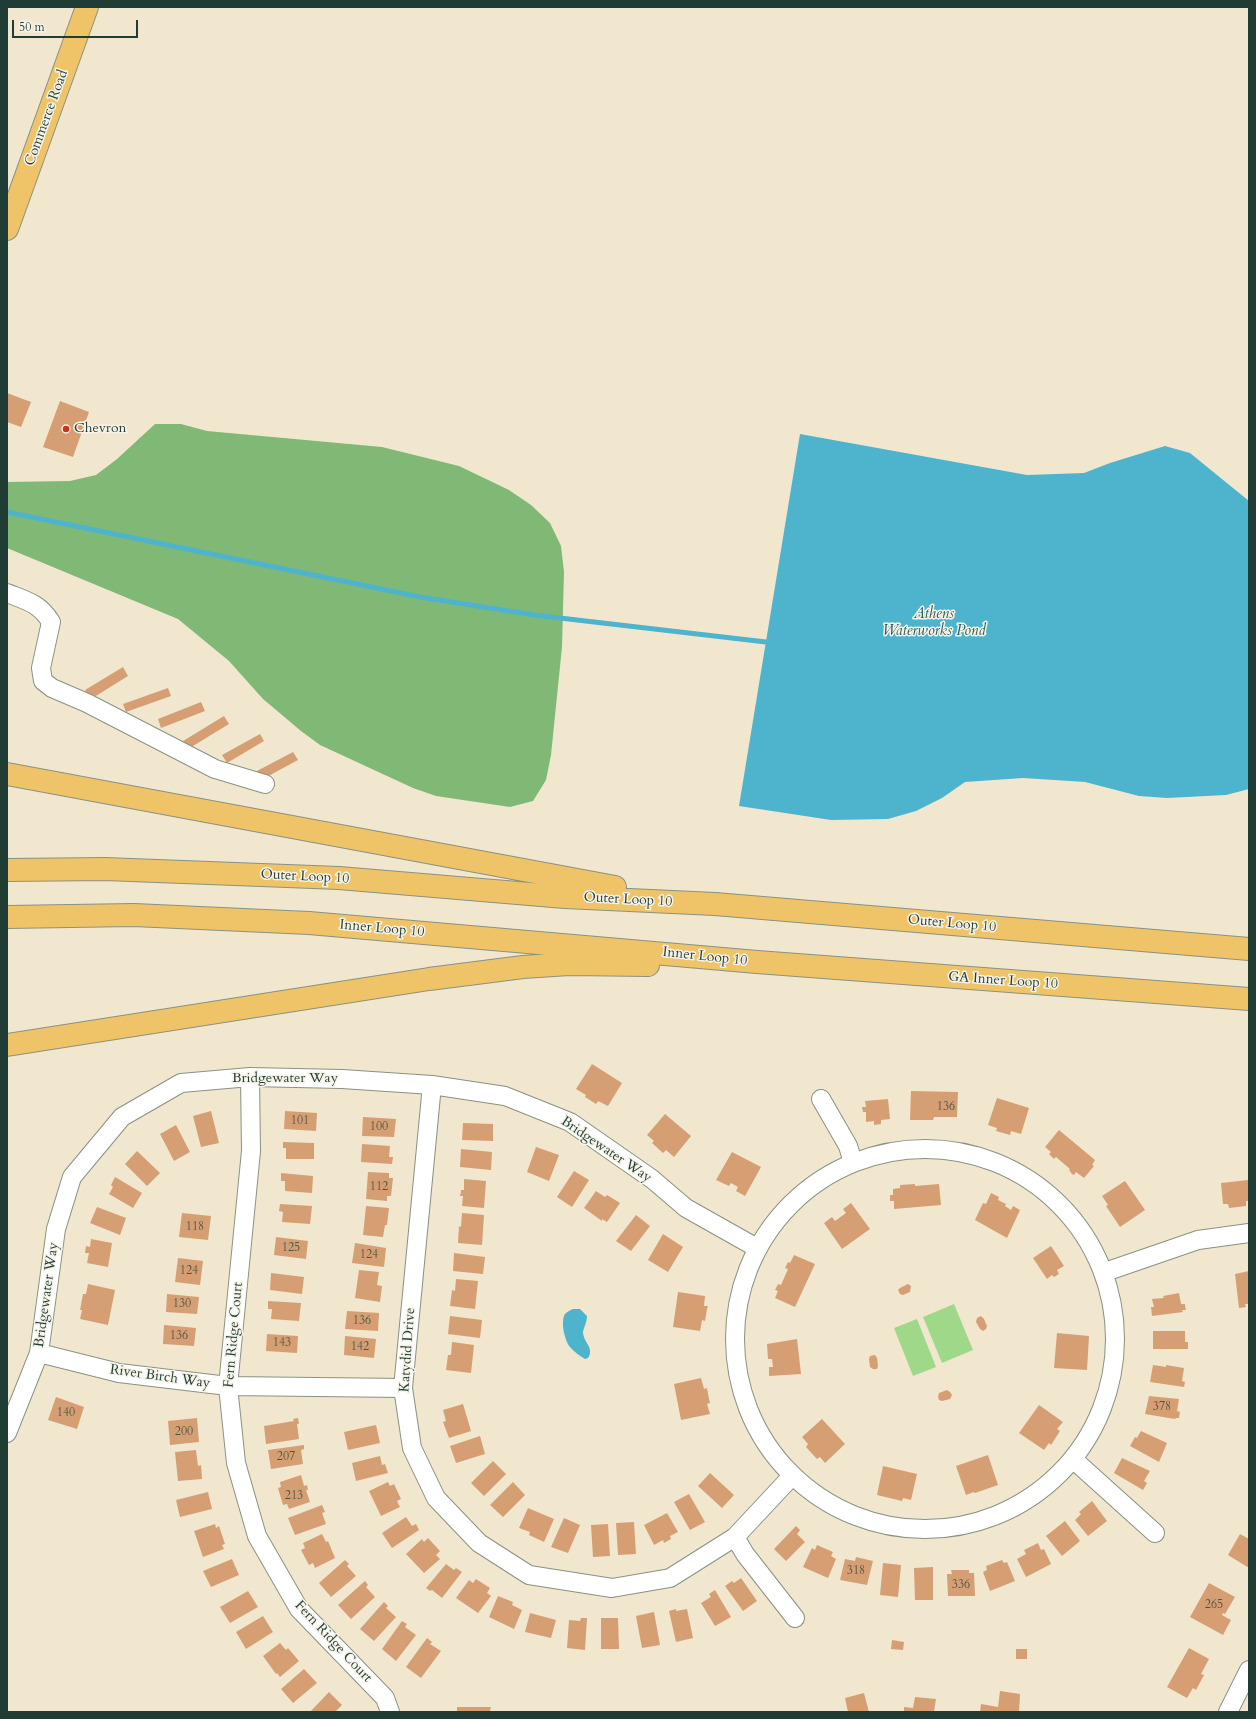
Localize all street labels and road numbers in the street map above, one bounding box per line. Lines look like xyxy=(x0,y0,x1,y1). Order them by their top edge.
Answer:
street label: Commerce Road xyxy=(22,68,72,168)
street label: Outer Loop 10 xyxy=(260,866,350,888)
street label: Outer Loop 10 xyxy=(583,889,673,911)
street label: Outer Loop 10 xyxy=(907,912,997,936)
street label: Inner Loop 10 xyxy=(339,917,425,941)
street label: Inner Loop 10 xyxy=(662,944,748,970)
street label: GA Inner Loop 10 xyxy=(948,969,1058,993)
street label: Bridgewater Way xyxy=(232,1071,338,1087)
street label: Bridgewater Way xyxy=(557,1113,655,1187)
street label: Bridgewater Way xyxy=(31,1241,63,1349)
street label: Fern Ridge Court xyxy=(221,1282,247,1388)
street label: Katydid Drive xyxy=(397,1307,419,1393)
street label: River Birch Way xyxy=(109,1362,211,1392)
street label: Fern Ridge Court xyxy=(291,1598,375,1686)

